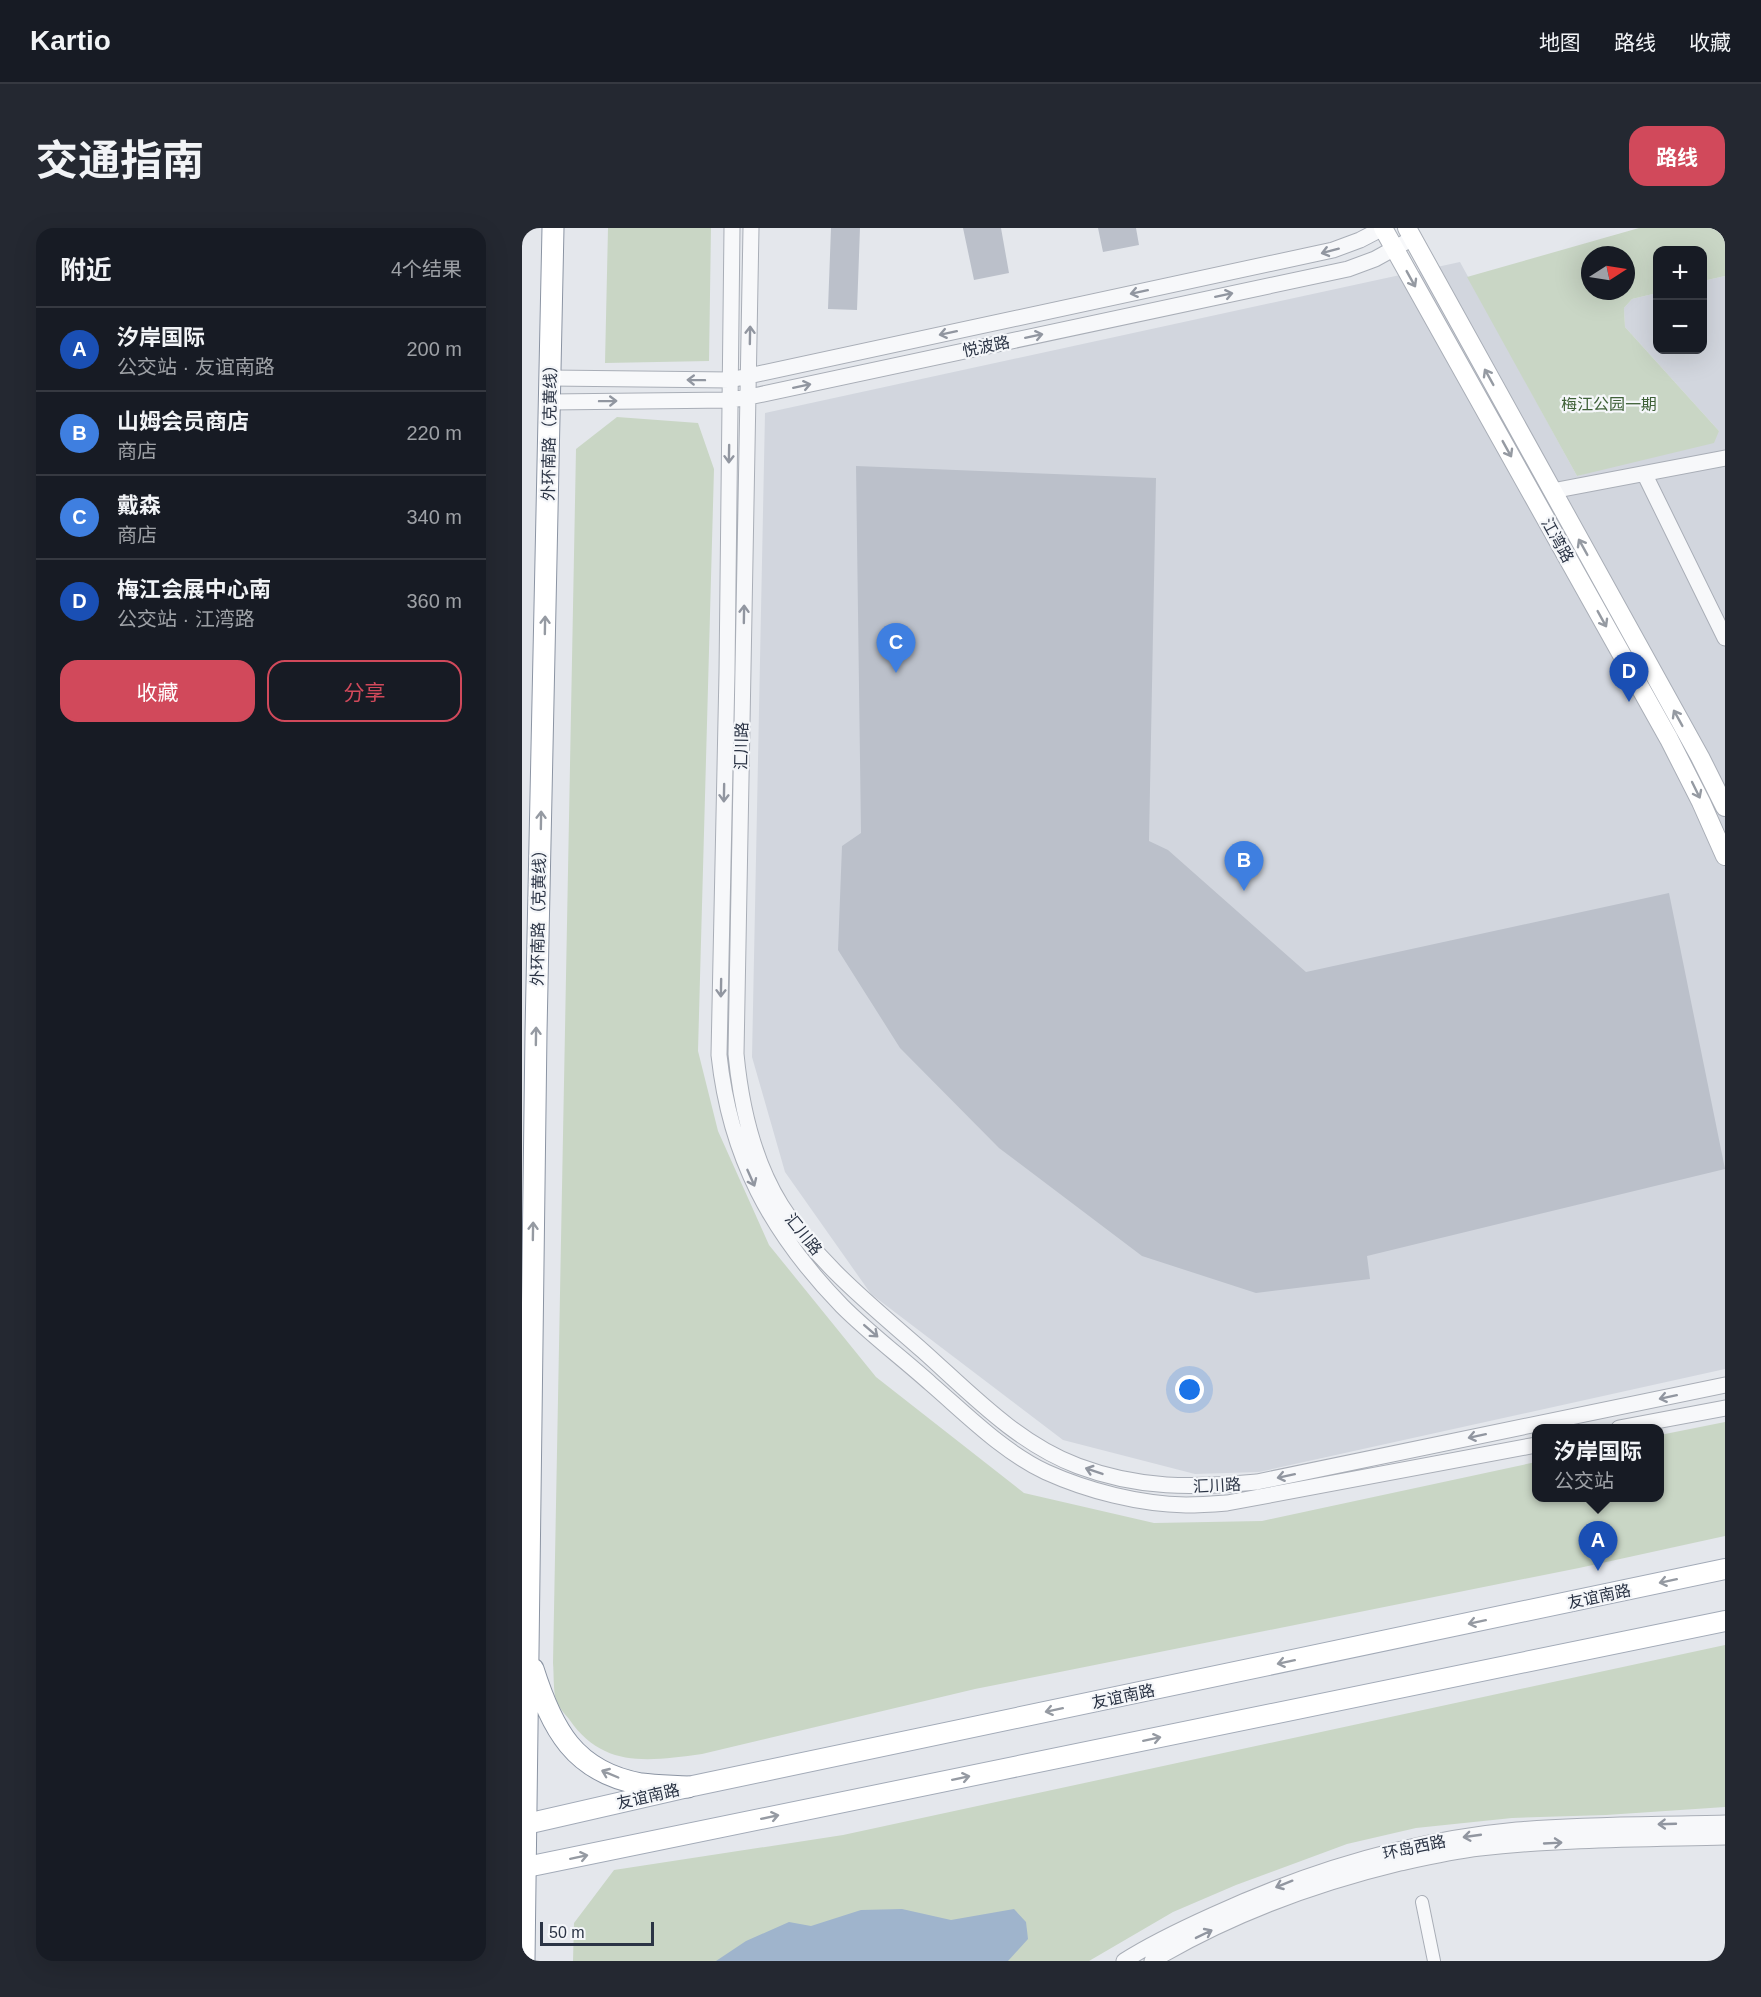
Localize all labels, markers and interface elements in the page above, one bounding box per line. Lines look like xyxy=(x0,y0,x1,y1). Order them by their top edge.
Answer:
text: Kartio xyxy=(30,25,111,56)
text: 地图 xyxy=(1539,31,1581,54)
text: 路线 xyxy=(1614,31,1656,54)
text: 收藏 xyxy=(1689,31,1731,54)
button: 路线 xyxy=(1629,126,1725,186)
text: 交通指南 xyxy=(36,137,204,184)
one-way arrow xyxy=(1321,245,1340,257)
north arrow xyxy=(1581,246,1635,300)
map controls xyxy=(1653,246,1707,354)
button: + xyxy=(1653,246,1707,300)
text: 附近 xyxy=(60,255,112,285)
text: 4个结果 xyxy=(391,258,462,280)
one-way arrow xyxy=(1405,270,1417,287)
one-way arrow xyxy=(1130,287,1149,298)
one-way arrow xyxy=(1214,289,1234,300)
button: − xyxy=(1653,300,1707,354)
text: 汐岸国际 xyxy=(117,325,205,350)
one-way arrow xyxy=(744,326,756,346)
one-way arrow xyxy=(939,328,959,339)
one-way arrow xyxy=(1024,330,1043,341)
street label: 悦波路 xyxy=(961,333,1011,360)
text: A xyxy=(72,338,87,360)
text: 200 m xyxy=(406,338,462,360)
text: 公交站 · 友谊南路 xyxy=(117,356,275,378)
street label: 外环南路（克黄线） xyxy=(540,357,559,501)
one-way arrow xyxy=(1483,368,1494,386)
one-way arrow xyxy=(686,374,706,386)
one-way arrow xyxy=(792,380,811,391)
one-way arrow xyxy=(598,395,618,407)
park label: 梅江公园一期 xyxy=(1561,396,1657,413)
text: 山姆会员商店 xyxy=(117,409,249,434)
text: B xyxy=(72,422,87,444)
text: 220 m xyxy=(406,422,462,444)
text: 商店 xyxy=(117,440,157,462)
one-way arrow xyxy=(1501,440,1513,457)
one-way arrow xyxy=(723,444,735,464)
text: 戴森 xyxy=(117,493,161,518)
text: C xyxy=(72,506,87,528)
text: 340 m xyxy=(406,506,462,528)
street label: 江湾路 xyxy=(1538,515,1577,565)
text: 商店 xyxy=(117,524,157,546)
one-way arrow xyxy=(1577,539,1588,557)
text: 梅江会展中心南 xyxy=(117,577,271,602)
text: D xyxy=(72,590,87,612)
text: 360 m xyxy=(406,590,462,612)
one-way arrow xyxy=(738,605,749,625)
text: 公交站 · 江湾路 xyxy=(117,608,255,630)
one-way arrow xyxy=(1596,610,1608,627)
one-way arrow xyxy=(539,615,551,635)
pin: C xyxy=(876,624,916,673)
pin: D xyxy=(1610,652,1648,702)
button: 收藏 xyxy=(60,660,255,722)
button: 分享 xyxy=(267,660,462,722)
one-way arrow xyxy=(1672,709,1684,726)
street label: 汇川路 xyxy=(733,722,750,770)
one-way arrow xyxy=(1690,781,1702,799)
one-way arrow xyxy=(719,783,730,803)
one-way arrow xyxy=(535,810,546,830)
street label: 外环南路（克黄线） xyxy=(529,842,548,986)
pin: B xyxy=(1224,842,1264,891)
one-way arrow xyxy=(715,978,727,998)
one-way arrow xyxy=(530,1026,541,1046)
one-way arrow xyxy=(746,1169,758,1187)
street label: 汇川路 xyxy=(782,1210,825,1258)
one-way arrow xyxy=(527,1221,539,1241)
one-way arrow xyxy=(863,1324,878,1338)
your location xyxy=(1175,1375,1204,1404)
one-way arrow xyxy=(1658,1391,1677,1403)
popup xyxy=(1532,1424,1664,1502)
one-way arrow xyxy=(1467,1431,1487,1442)
text: 汐岸国际 xyxy=(1554,1439,1642,1464)
one-way arrow xyxy=(1085,1465,1103,1476)
text: 公交站 xyxy=(1554,1470,1614,1492)
one-way arrow xyxy=(1277,1471,1296,1482)
street label: 汇川路 xyxy=(1193,1476,1241,1495)
pin: A xyxy=(1578,1522,1618,1571)
one-way arrow xyxy=(1658,1576,1677,1588)
street label: 友谊南路 xyxy=(1566,1582,1632,1611)
one-way arrow xyxy=(1468,1616,1487,1628)
one-way arrow xyxy=(1277,1656,1296,1668)
street label: 友谊南路 xyxy=(1090,1682,1156,1711)
one-way arrow xyxy=(1045,1705,1064,1717)
one-way arrow xyxy=(1143,1732,1162,1744)
one-way arrow xyxy=(601,1768,620,1779)
one-way arrow xyxy=(951,1772,971,1783)
street label: 友谊南路 xyxy=(615,1781,681,1812)
one-way arrow xyxy=(760,1811,780,1822)
one-way arrow xyxy=(1657,1819,1677,1830)
one-way arrow xyxy=(1463,1831,1482,1842)
street label: 环岛西路 xyxy=(1381,1833,1447,1862)
one-way arrow xyxy=(1542,1837,1562,1848)
one-way arrow xyxy=(570,1850,589,1862)
one-way arrow xyxy=(1275,1879,1293,1890)
scale bar xyxy=(540,1919,654,1946)
text: 50 m xyxy=(549,1924,585,1941)
one-way arrow xyxy=(1195,1928,1213,1939)

